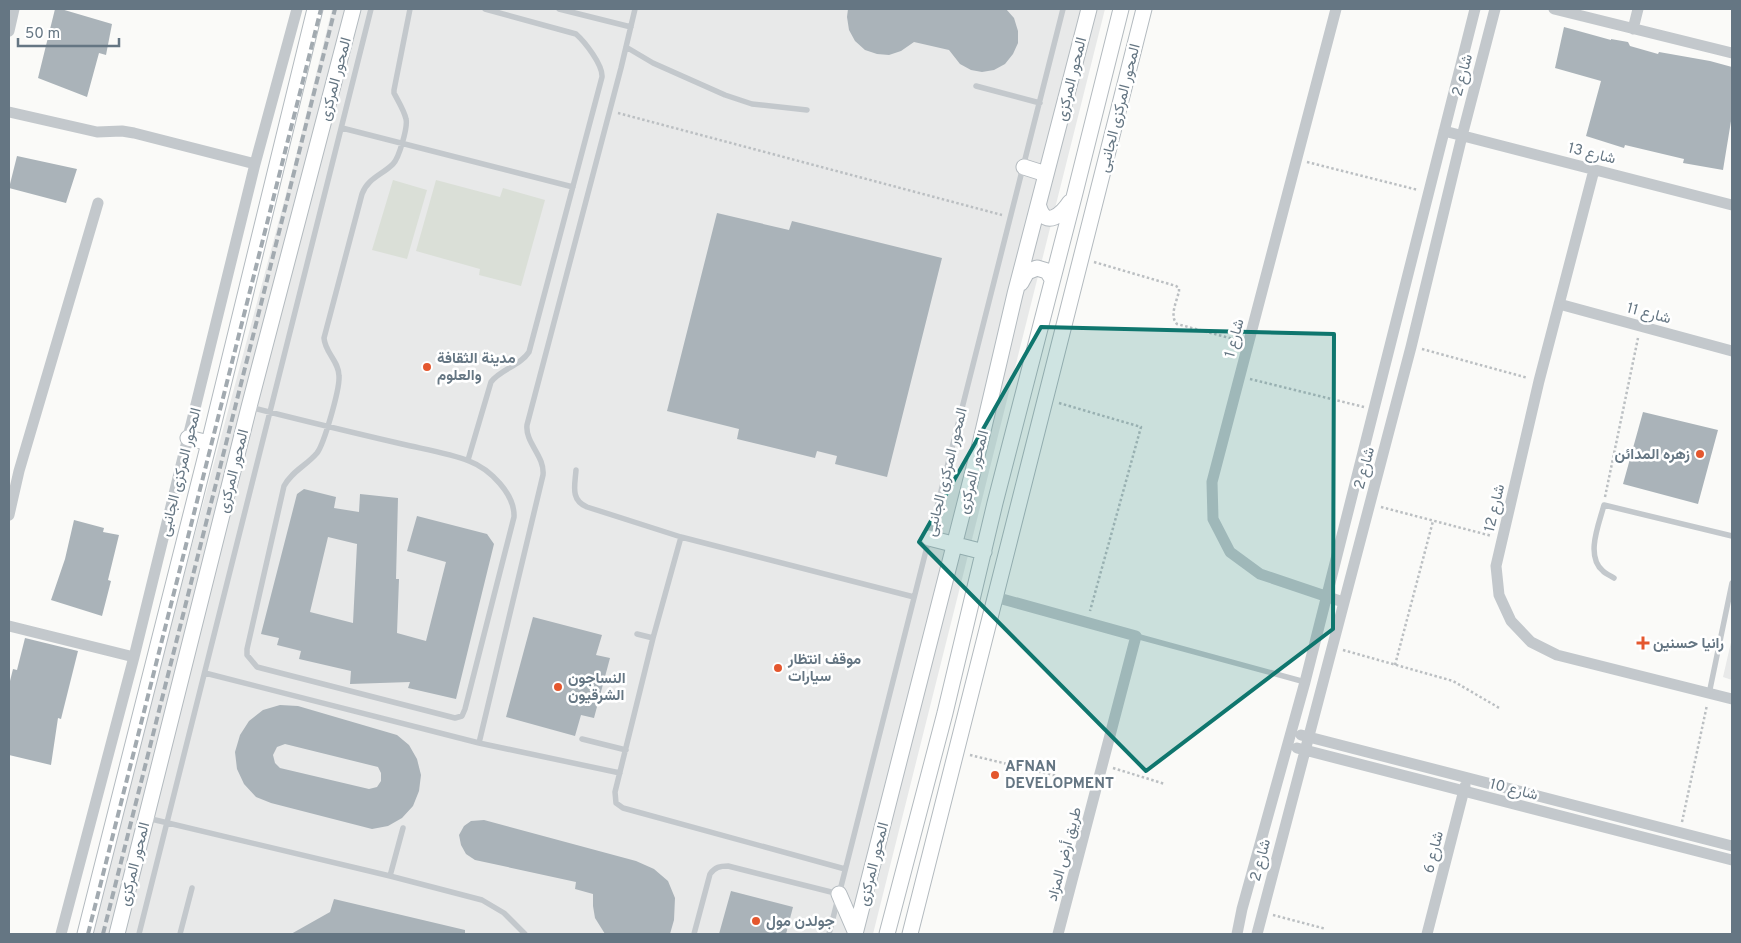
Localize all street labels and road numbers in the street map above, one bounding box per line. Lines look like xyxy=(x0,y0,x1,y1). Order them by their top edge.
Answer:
street label: المحور المركزى xyxy=(316,35,357,123)
street label: المحور المركزى xyxy=(1053,35,1092,123)
street label: المحور المركزى الجانبى xyxy=(1095,42,1146,175)
street label: شارع 2 xyxy=(1449,52,1478,99)
street label: شارع 13 xyxy=(1566,139,1618,170)
street label: شارع 11 xyxy=(1624,299,1673,329)
street label: شارع 1 xyxy=(1221,317,1250,360)
street label: المحور المركزى الجانبى xyxy=(156,406,207,539)
street label: المحور المركزى الجانبى xyxy=(922,406,973,539)
street label: المحور المركزى xyxy=(215,427,254,515)
street label: المحور المركزى xyxy=(955,428,994,516)
street label: شارع 2 xyxy=(1351,445,1380,492)
street label: شارع 12 xyxy=(1481,482,1510,534)
street label: شارع 10 xyxy=(1488,775,1540,806)
street label: طريق أرض المزاد xyxy=(1044,805,1087,904)
street label: المحور المركزى xyxy=(116,820,155,908)
street label: المحور المركزى xyxy=(855,820,894,908)
street label: شارع 6 xyxy=(1420,829,1449,875)
street label: شارع 2 xyxy=(1247,837,1276,884)

